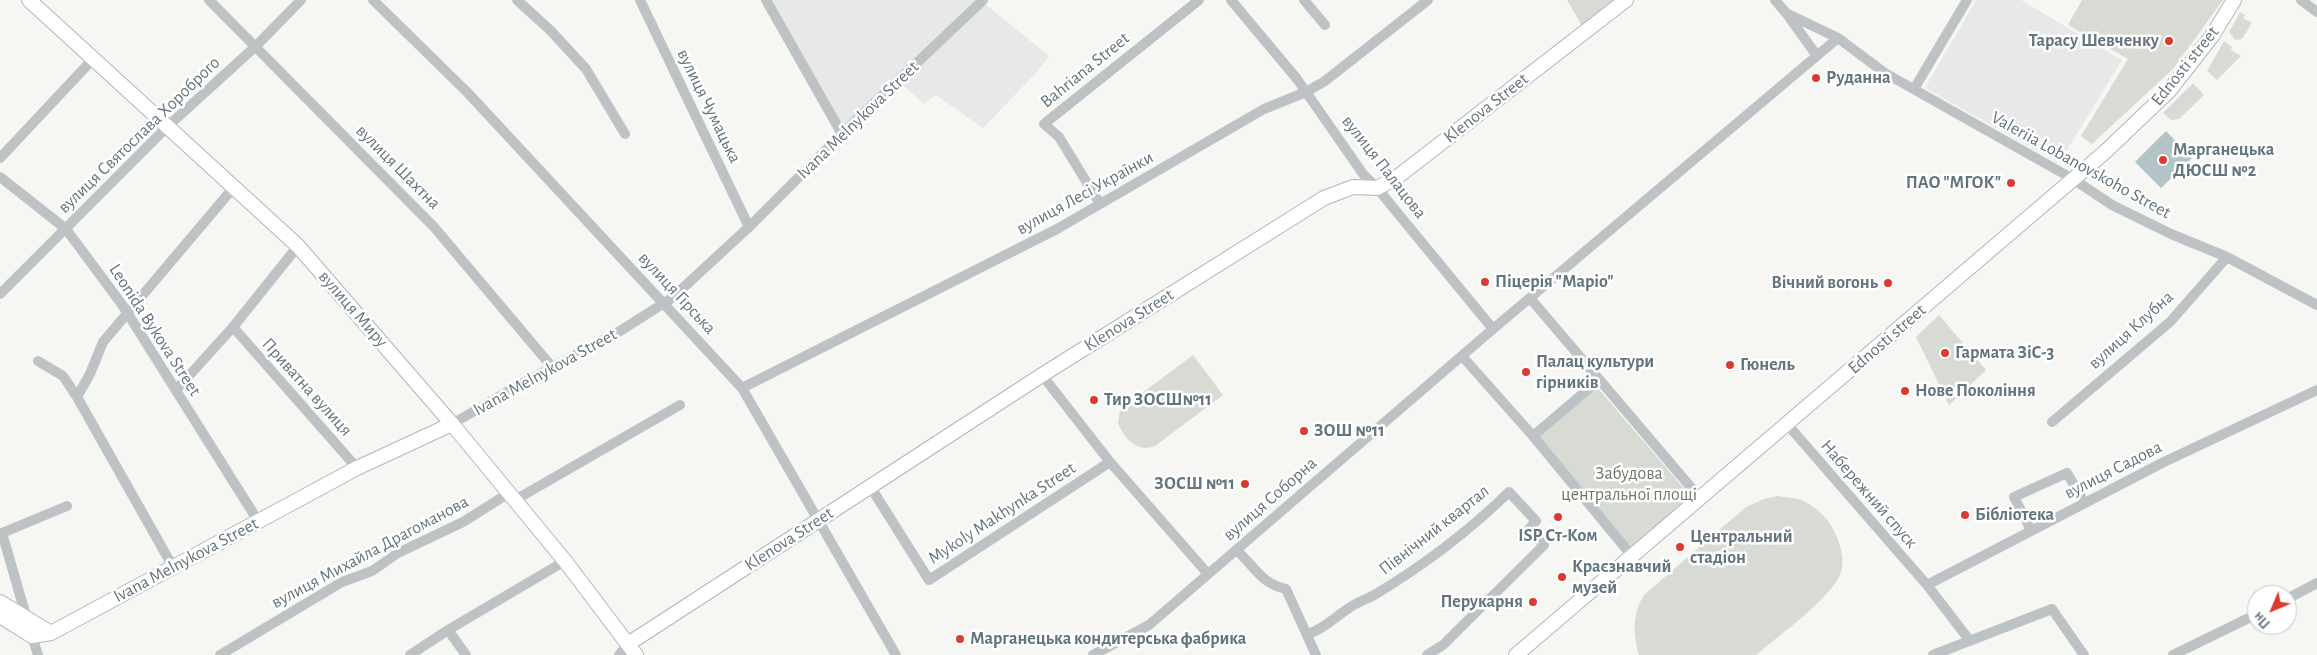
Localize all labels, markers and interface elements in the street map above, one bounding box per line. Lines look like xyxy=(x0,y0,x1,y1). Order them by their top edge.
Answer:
street label: Ednosti street xyxy=(2146,22,2224,110)
street label: Bahriana Street xyxy=(1036,27,1134,113)
place label: Тарасу Шевченку xyxy=(2029,30,2159,52)
marker: Тарасу Шевченку xyxy=(2163,35,2175,47)
street label: вулиця Чумацька xyxy=(672,45,746,167)
street label: вулиця Святослава Хороброго xyxy=(54,52,224,218)
street label: Ivana Melnykova Street xyxy=(793,56,923,184)
place label: Руданна xyxy=(1826,67,1891,89)
street label: Klenova Street xyxy=(1439,68,1533,148)
marker: Руданна xyxy=(1810,72,1822,84)
street label: Valeriia Lobanovskoho Street xyxy=(1987,107,2175,223)
street label: вулиця Палацова xyxy=(1337,111,1431,223)
street label: вулиця Шахтна xyxy=(351,120,445,214)
place label: Марганецька ДЮСШ №2 xyxy=(2173,139,2274,182)
street label: вулиця Лесі Українки xyxy=(1013,146,1157,240)
marker: Марганецька ДЮСШ №2 xyxy=(2157,154,2169,166)
place label: ПАО "МГОК" xyxy=(1906,172,2001,194)
marker: ПАО "МГОК" xyxy=(2005,177,2017,189)
street label: вулиця Гірська xyxy=(633,247,721,339)
street label: Leonida Bykova Street xyxy=(104,260,206,400)
street label: вулиця Миру xyxy=(314,266,392,352)
place label: Піцерія "Маріо" xyxy=(1495,271,1614,293)
place label: Вічний вогонь xyxy=(1771,272,1878,294)
marker: Піцерія "Маріо" xyxy=(1479,276,1491,288)
marker: Вічний вогонь xyxy=(1882,277,1894,289)
street label: Klenova Street xyxy=(1080,284,1178,356)
street label: вулиця Клубна xyxy=(2084,286,2178,374)
street label: Ednosti street xyxy=(1844,299,1930,379)
street label: Ivana Melnykova Street xyxy=(469,324,621,420)
street label: Приватна вулиця xyxy=(257,333,357,441)
place label: Гармата ЗіС-3 xyxy=(1955,342,2054,364)
marker: Гармата ЗіС-3 xyxy=(1939,347,1951,359)
place label: Палац культури гірників xyxy=(1536,351,1654,394)
place label: Гюнель xyxy=(1740,354,1795,376)
marker: Гюнель xyxy=(1724,359,1736,371)
marker: Палац культури гірників xyxy=(1520,366,1532,378)
place label: Нове Покоління xyxy=(1915,380,2036,402)
marker: Нове Покоління xyxy=(1899,385,1911,397)
place label: Тир ЗОСШ№11 xyxy=(1104,389,1212,411)
marker: Тир ЗОСШ№11 xyxy=(1088,394,1100,406)
place label: ЗОШ №11 xyxy=(1314,420,1385,442)
marker: ЗОШ №11 xyxy=(1298,425,1310,437)
street label: Набережний спуск xyxy=(1816,435,1922,553)
street label: вулиця Садова xyxy=(2061,436,2165,504)
street label: вулиця Соборна xyxy=(1219,452,1321,546)
street label: Mykoly Makhynka Street xyxy=(924,457,1080,569)
park label: Забудова центральної площі xyxy=(1561,463,1697,506)
place label: ЗОСШ №11 xyxy=(1154,473,1235,495)
marker: ЗОСШ №11 xyxy=(1239,478,1251,490)
street label: Північний квартал xyxy=(1374,480,1494,580)
street label: вулиця Михайла Драгоманова xyxy=(268,491,472,613)
street label: Klenova Street xyxy=(741,502,837,576)
place label: Бібліотека xyxy=(1975,504,2054,526)
marker: Бібліотека xyxy=(1959,509,1971,521)
marker: ISP Ст-Ком xyxy=(1552,511,1564,523)
street label: Ivana Melnykova Street xyxy=(110,513,262,607)
place label: ISP Ст-Ком xyxy=(1518,525,1598,547)
place label: Центральний стадіон xyxy=(1690,526,1793,568)
marker: Центральний стадіон xyxy=(1674,541,1686,553)
place label: Краєзнавчий музей xyxy=(1572,556,1671,598)
marker: Краєзнавчий музей xyxy=(1556,571,1568,583)
north arrow xyxy=(2247,585,2297,635)
place label: Перукарня xyxy=(1440,591,1523,613)
marker: Перукарня xyxy=(1527,596,1539,608)
text: Пн xyxy=(2251,609,2273,631)
place label: Марганецька кондитерська фабрика xyxy=(970,628,1246,650)
marker: Марганецька кондитерська фабрика xyxy=(954,633,966,645)

